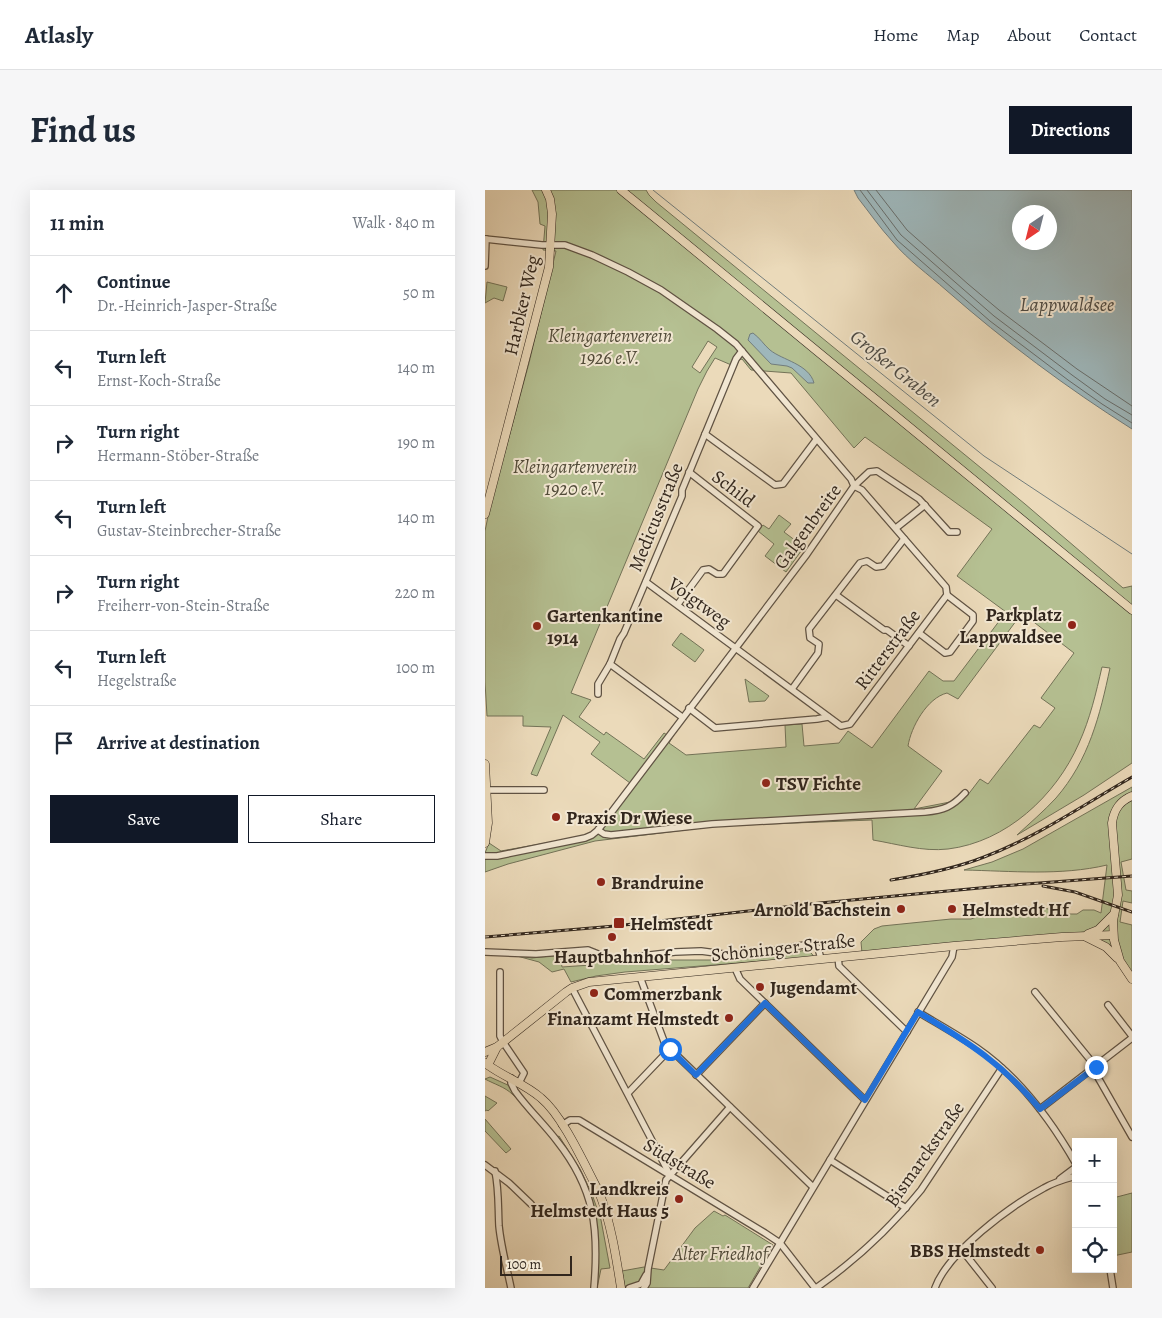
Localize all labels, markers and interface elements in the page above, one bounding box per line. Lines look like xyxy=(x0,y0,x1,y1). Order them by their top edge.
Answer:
text: Atlasly xyxy=(25,19,93,51)
text: Home xyxy=(873,23,918,47)
text: Map xyxy=(946,23,979,47)
text: About xyxy=(1007,23,1051,47)
text: Contact xyxy=(1079,23,1137,47)
text: Find us xyxy=(30,106,136,154)
button: Directions xyxy=(1009,106,1132,154)
north arrow xyxy=(1012,205,1057,250)
text: 11 min xyxy=(50,209,104,237)
text: Walk · 840 m xyxy=(353,212,435,234)
street label: Harbker Weg xyxy=(498,252,546,358)
text: Continue xyxy=(97,269,171,295)
icon: ahead xyxy=(50,279,78,307)
text: 50 m xyxy=(403,282,435,304)
water label: Lappwaldsee xyxy=(1020,291,1114,318)
text: Dr.-Heinrich-Jasper-Straße xyxy=(97,295,277,317)
park label: Kleingartenverein 1926 e.V. xyxy=(548,323,672,371)
water label: Großer Graben xyxy=(844,323,947,414)
text: Turn left xyxy=(97,344,166,370)
icon: left xyxy=(50,354,78,382)
text: 140 m xyxy=(397,357,435,379)
text: Ernst-Koch-Straße xyxy=(97,370,221,392)
text: Turn right xyxy=(97,419,179,445)
icon: right xyxy=(50,429,78,457)
text: 190 m xyxy=(397,432,435,454)
text: Hermann-Stöber-Straße xyxy=(97,445,259,467)
park label: Kleingartenverein 1920 e.V. xyxy=(513,454,637,502)
street label: Medicusstraße xyxy=(622,459,690,576)
street label: Schild xyxy=(706,464,761,514)
street label: Galgenbreite xyxy=(768,479,848,575)
text: Turn left xyxy=(97,494,166,520)
icon: left xyxy=(50,504,78,532)
text: 140 m xyxy=(397,507,435,529)
text: Gustav-Steinbrecher-Straße xyxy=(97,520,281,542)
text: Turn right xyxy=(97,569,179,595)
street label: Voigtweg xyxy=(662,571,736,635)
icon: right xyxy=(50,579,78,607)
text: 220 m xyxy=(395,582,435,604)
text: Freiherr-von-Stein-Straße xyxy=(97,595,270,617)
place label: Parkplatz Lappwaldsee xyxy=(959,602,1062,650)
place label: Gartenkantine 1914 xyxy=(547,603,663,651)
street label: Ritterstraße xyxy=(849,604,927,695)
marker: Parkplatz Lappwaldsee xyxy=(1066,619,1078,631)
marker: Gartenkantine 1914 xyxy=(531,620,543,632)
text: Turn left xyxy=(97,644,166,670)
icon: left xyxy=(50,654,78,682)
text: 100 m xyxy=(396,657,435,679)
text: Hegelstraße xyxy=(97,670,177,692)
icon: arrive xyxy=(50,729,78,757)
text: Arrive at destination xyxy=(97,730,260,756)
place label: TSV Fichte xyxy=(776,771,861,797)
marker: TSV Fichte xyxy=(760,777,772,789)
button: Save xyxy=(50,795,238,843)
button: Share xyxy=(248,795,435,843)
place label: Praxis Dr Wiese xyxy=(566,805,692,831)
marker: Praxis Dr Wiese xyxy=(550,811,562,823)
place label: Brandruine xyxy=(611,870,704,896)
marker: Brandruine xyxy=(595,876,607,888)
place label: Arnold Bachstein xyxy=(753,897,891,923)
place label: Helmstedt Hf xyxy=(962,897,1071,923)
marker: Arnold Bachstein xyxy=(895,903,907,915)
marker: Helmstedt Hf xyxy=(946,903,958,915)
place label: Helmstedt xyxy=(630,911,713,937)
marker: Helmstedt xyxy=(612,916,626,930)
street label: Schöninger Straße xyxy=(710,928,856,968)
marker: Hauptbahnhof xyxy=(606,931,618,943)
place label: Hauptbahnhof xyxy=(554,944,673,970)
place label: Jugendamt xyxy=(770,975,858,1001)
place label: Commerzbank xyxy=(604,981,722,1007)
marker: Jugendamt xyxy=(754,981,766,993)
marker: Commerzbank xyxy=(588,987,600,999)
place label: Finanzamt Helmstedt xyxy=(547,1006,720,1032)
marker: Finanzamt Helmstedt xyxy=(723,1012,735,1024)
route start xyxy=(659,1038,682,1061)
route end xyxy=(1085,1056,1108,1079)
street label: Bismarckstraße xyxy=(879,1097,971,1212)
street label: Südstraße xyxy=(638,1132,721,1196)
map controls xyxy=(1072,1138,1117,1273)
button: + xyxy=(1072,1138,1117,1183)
place label: Landkreis Helmstedt Haus 5 xyxy=(530,1176,669,1224)
button: − xyxy=(1072,1183,1117,1228)
marker: Landkreis Helmstedt Haus 5 xyxy=(673,1193,685,1205)
button: locate xyxy=(1072,1228,1117,1273)
place label: BBS Helmstedt xyxy=(910,1238,1031,1264)
park label: Alter Friedhof xyxy=(672,1241,772,1267)
marker: BBS Helmstedt xyxy=(1034,1244,1046,1256)
scale bar xyxy=(500,1253,573,1276)
text: 100 m xyxy=(507,1255,541,1274)

